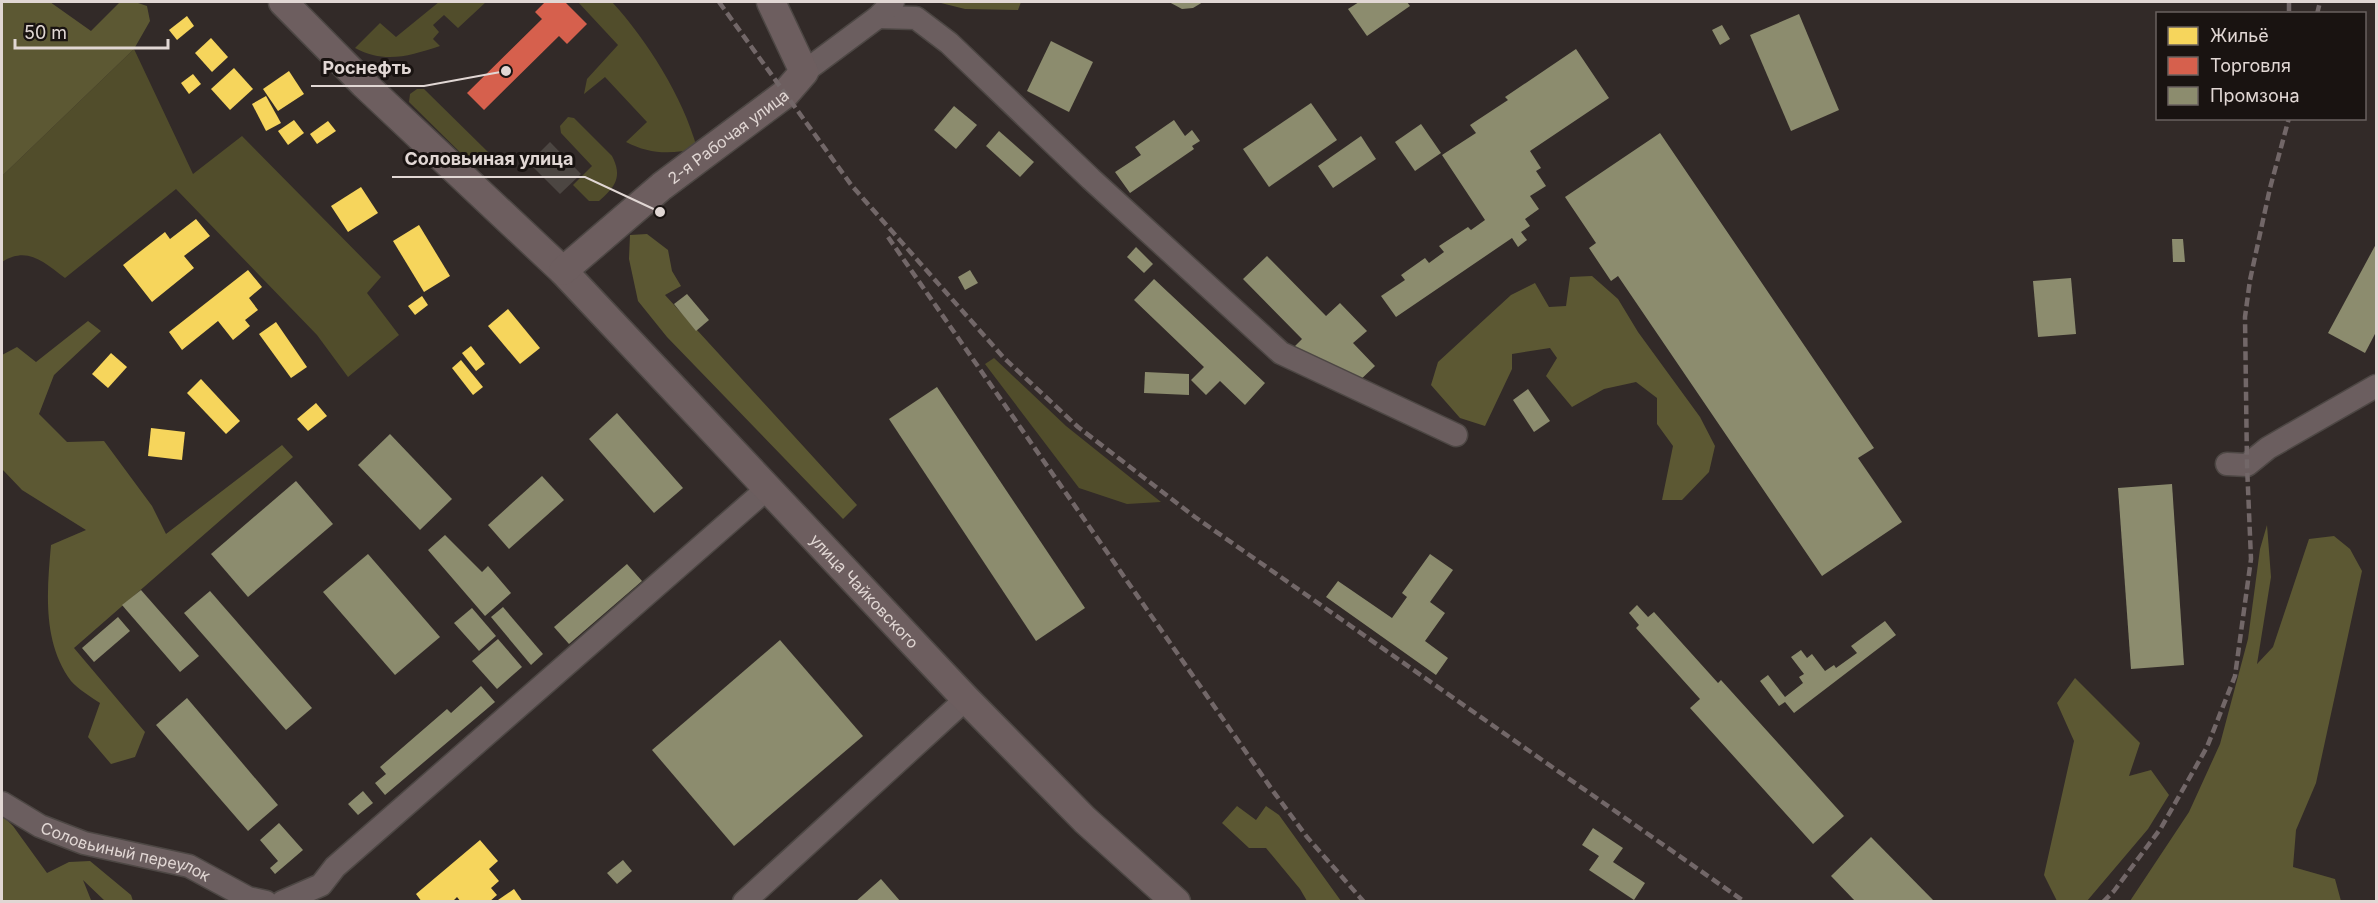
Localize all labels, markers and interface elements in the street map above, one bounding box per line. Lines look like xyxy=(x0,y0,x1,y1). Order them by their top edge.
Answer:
scale bar xyxy=(15,12,168,50)
legend xyxy=(2156,12,2366,120)
text: 50 m xyxy=(24,22,67,43)
text: Жильё xyxy=(2210,25,2269,46)
callout: Роснефть xyxy=(311,50,424,86)
text: Торговля xyxy=(2210,55,2291,76)
text: Роснефть xyxy=(322,57,412,78)
street label: 2-я Рабочая улица xyxy=(664,85,793,188)
text: Промзона xyxy=(2210,85,2300,106)
callout: Соловьиная улица xyxy=(392,141,585,177)
text: Соловьиная улица xyxy=(404,148,574,169)
street label: улица Чайковского xyxy=(806,530,923,653)
street label: Соловьиный переулок xyxy=(38,817,214,886)

